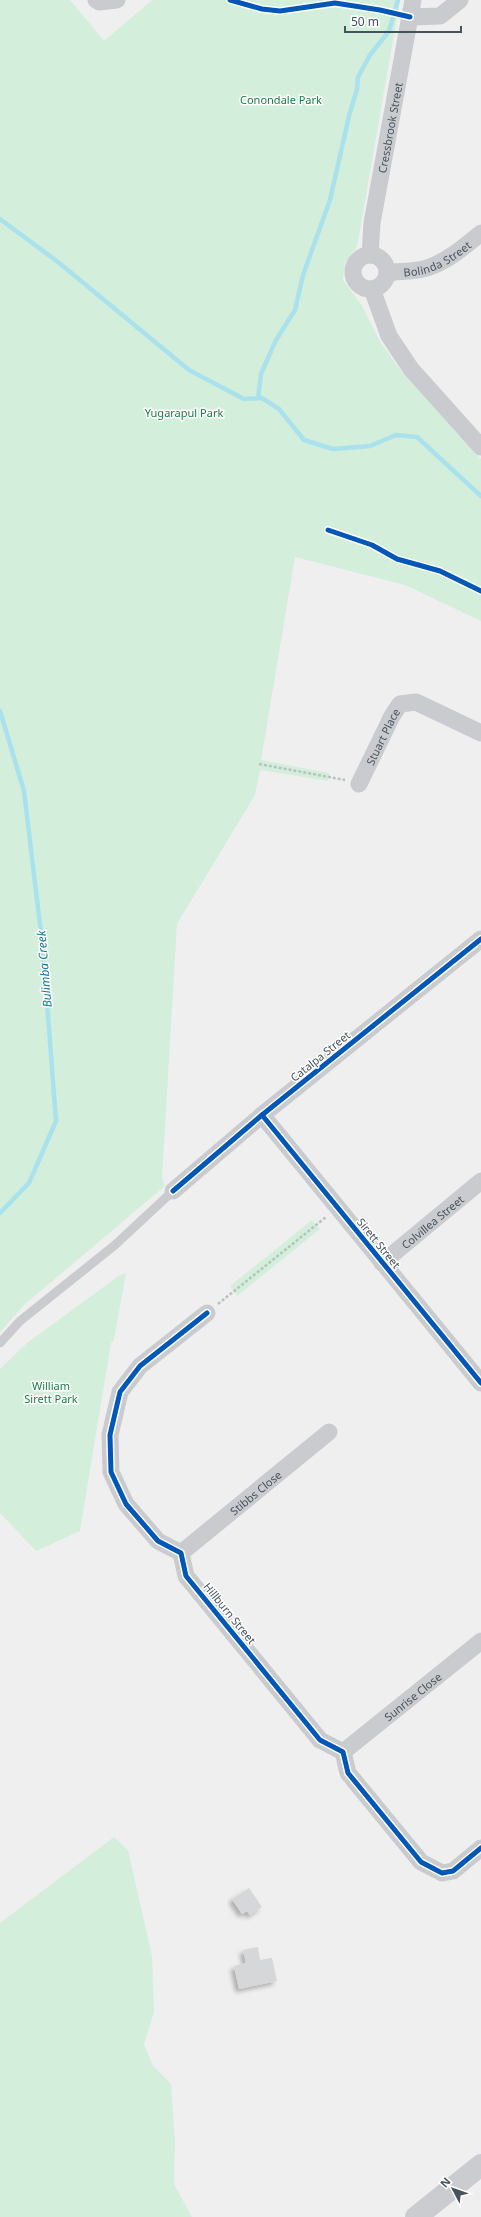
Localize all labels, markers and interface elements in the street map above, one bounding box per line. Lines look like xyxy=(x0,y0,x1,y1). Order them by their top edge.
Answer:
scale bar xyxy=(345,8,461,34)
text: 50 m xyxy=(351,13,379,30)
street label: Cressbrook Street xyxy=(374,81,405,174)
park label: Conondale Park xyxy=(240,92,322,107)
street label: Bolinda Street xyxy=(403,237,474,279)
park label: Yugarapul Park xyxy=(145,405,223,420)
street label: Stuart Place xyxy=(362,705,403,767)
water label: Bulimba Creek xyxy=(32,929,56,1008)
street label: Catalpa Street xyxy=(287,1027,353,1085)
street label: Colvillea Street xyxy=(398,1191,466,1252)
street label: Sirett Street xyxy=(354,1215,404,1271)
park label: William Sirett Park xyxy=(24,1378,78,1406)
street label: Stibbs Close xyxy=(226,1467,284,1518)
street label: Hillburn Street xyxy=(201,1579,259,1647)
street label: Sunrise Close xyxy=(381,1669,444,1724)
north arrow xyxy=(433,2169,473,2209)
text: N xyxy=(436,2174,454,2190)

